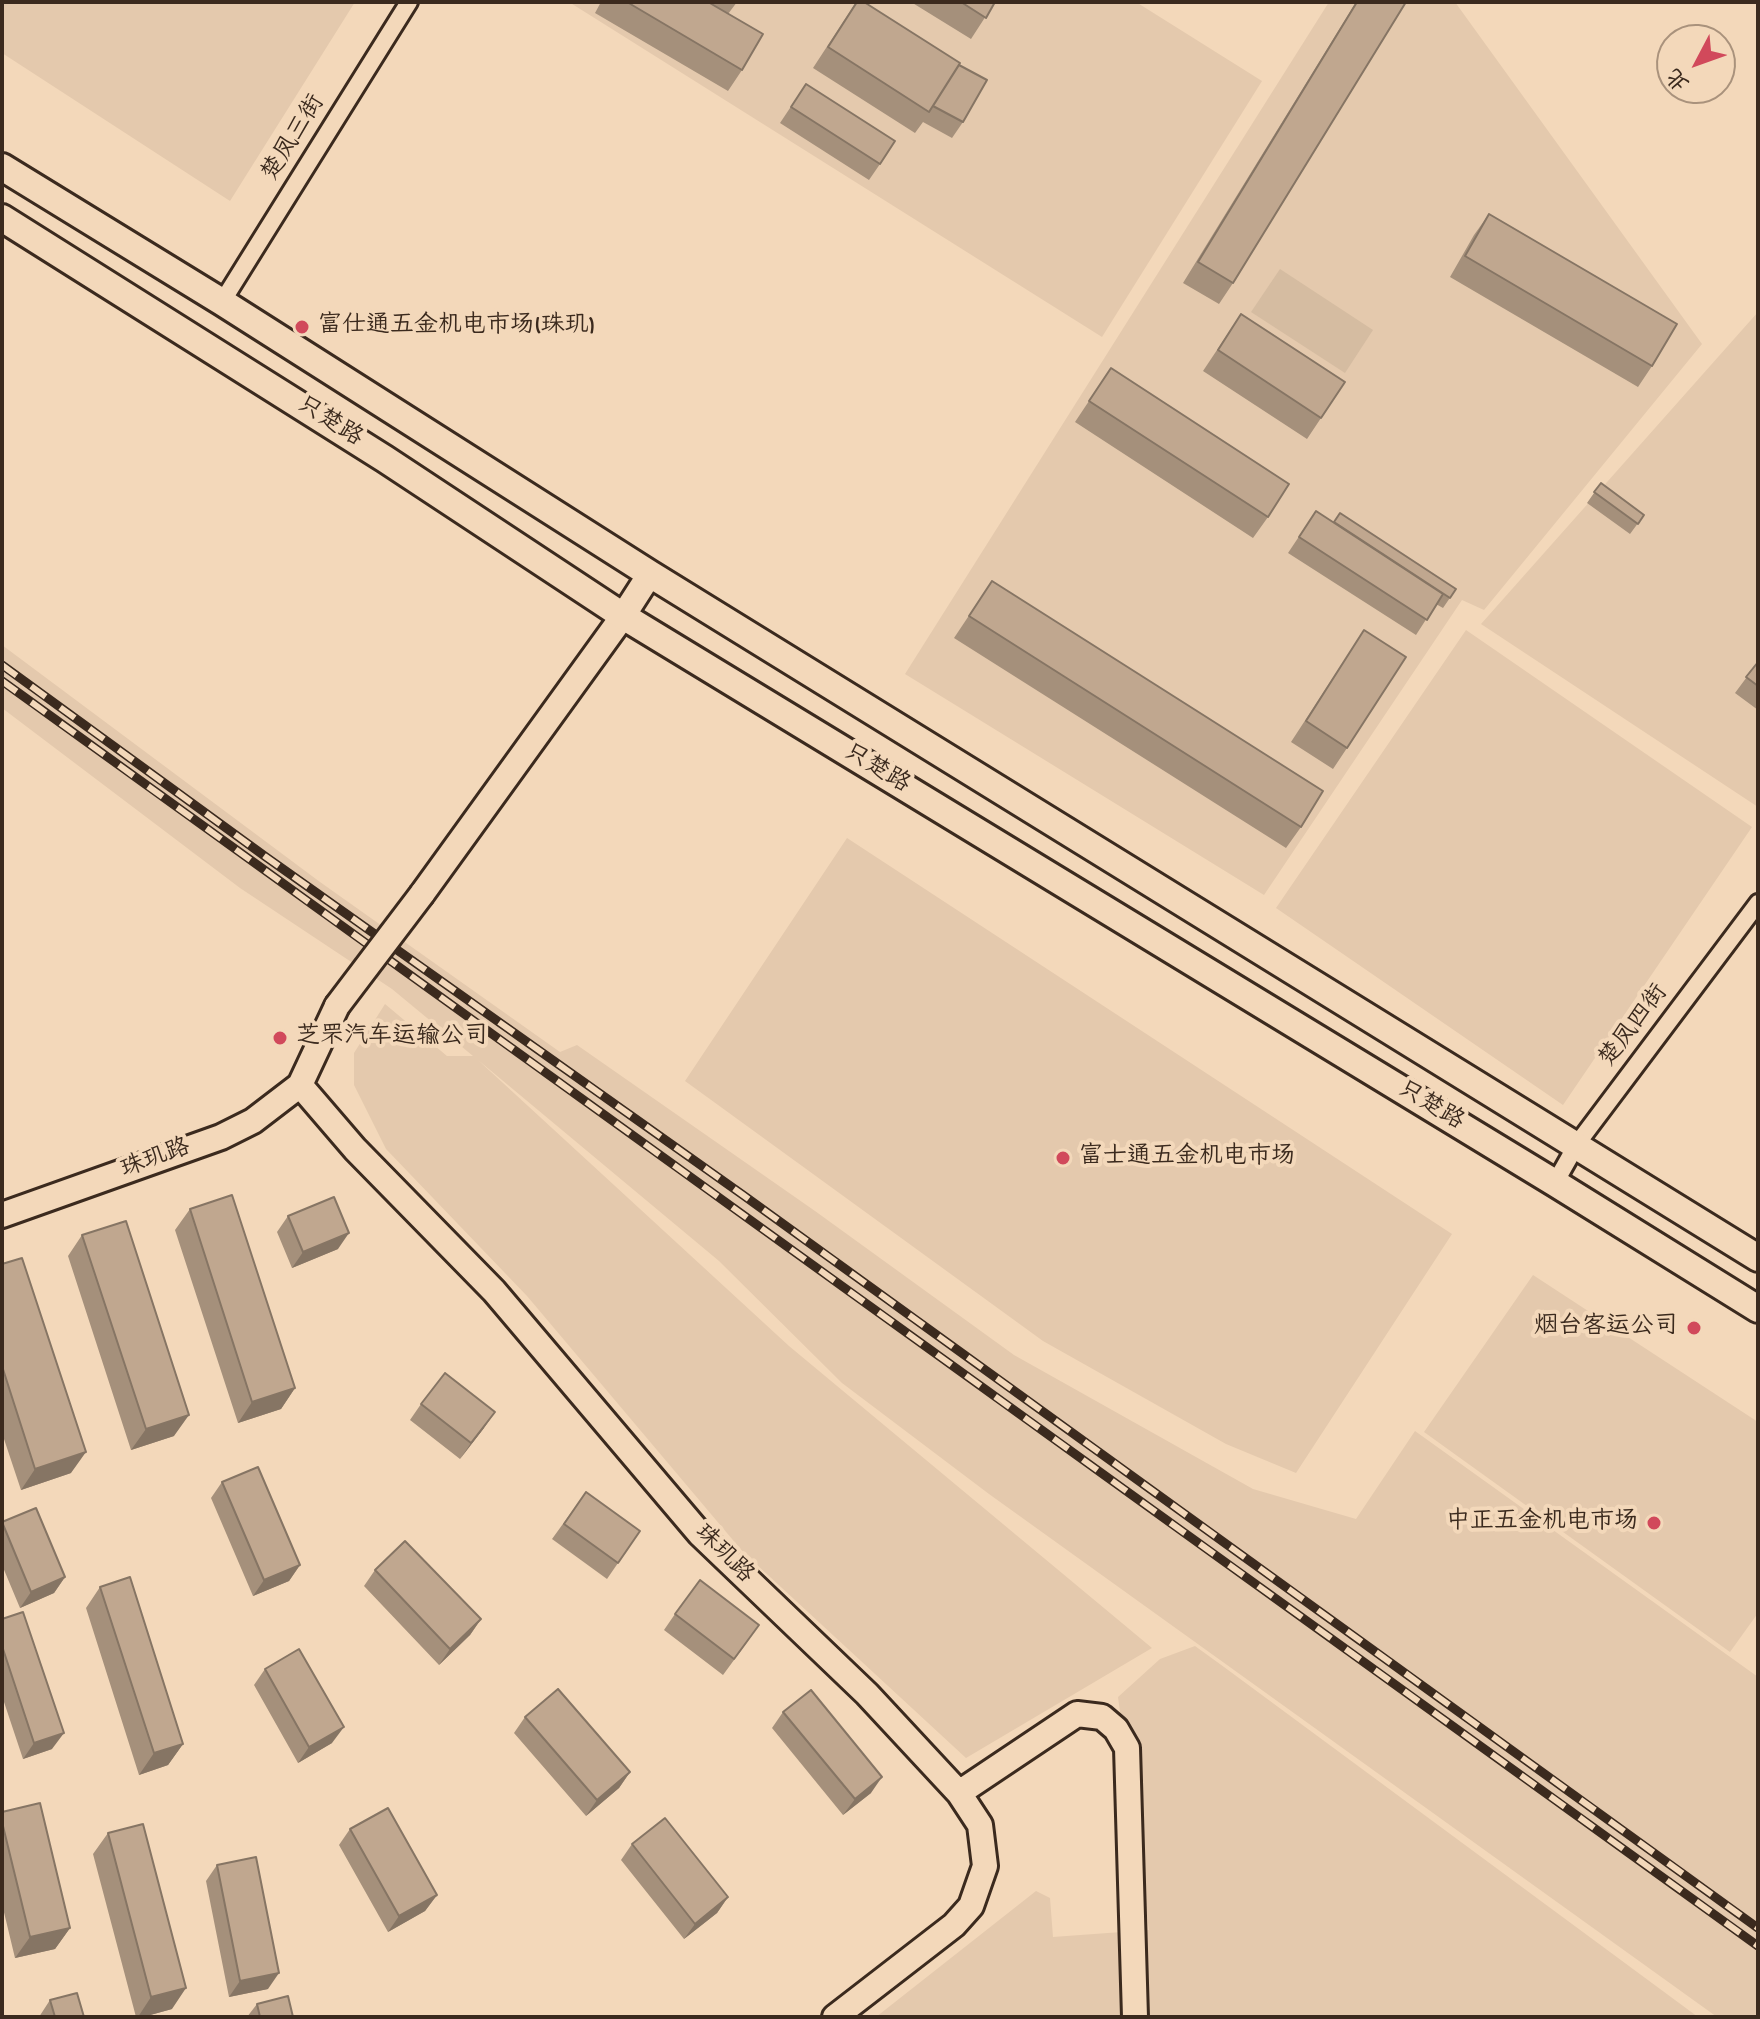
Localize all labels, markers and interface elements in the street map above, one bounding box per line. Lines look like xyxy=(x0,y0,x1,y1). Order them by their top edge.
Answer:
north arrow xyxy=(1656,24,1736,104)
text: 北 xyxy=(1662,62,1696,95)
street label: 楚凤三街 xyxy=(257,91,333,187)
place label: 富仕通五金机电市场(珠玑) xyxy=(318,313,596,341)
marker: 富仕通五金机电市场(珠玑) xyxy=(293,318,311,336)
street label: 只楚路 xyxy=(291,392,367,454)
street label: 只楚路 xyxy=(838,739,914,801)
street label: 楚凤四街 xyxy=(1595,980,1675,1074)
place label: 芝罘汽车运输公司 xyxy=(296,1024,488,1052)
marker: 芝罘汽车运输公司 xyxy=(271,1029,289,1047)
street label: 只楚路 xyxy=(1392,1076,1468,1138)
street label: 珠玑路 xyxy=(117,1134,195,1186)
place label: 富士通五金机电市场 xyxy=(1079,1144,1295,1172)
marker: 富士通五金机电市场 xyxy=(1054,1149,1072,1167)
place label: 烟台客运公司 xyxy=(1534,1314,1678,1342)
marker: 烟台客运公司 xyxy=(1685,1319,1703,1337)
place label: 中正五金机电市场 xyxy=(1446,1509,1638,1537)
marker: 中正五金机电市场 xyxy=(1645,1514,1663,1532)
street label: 珠玑路 xyxy=(687,1519,759,1591)

